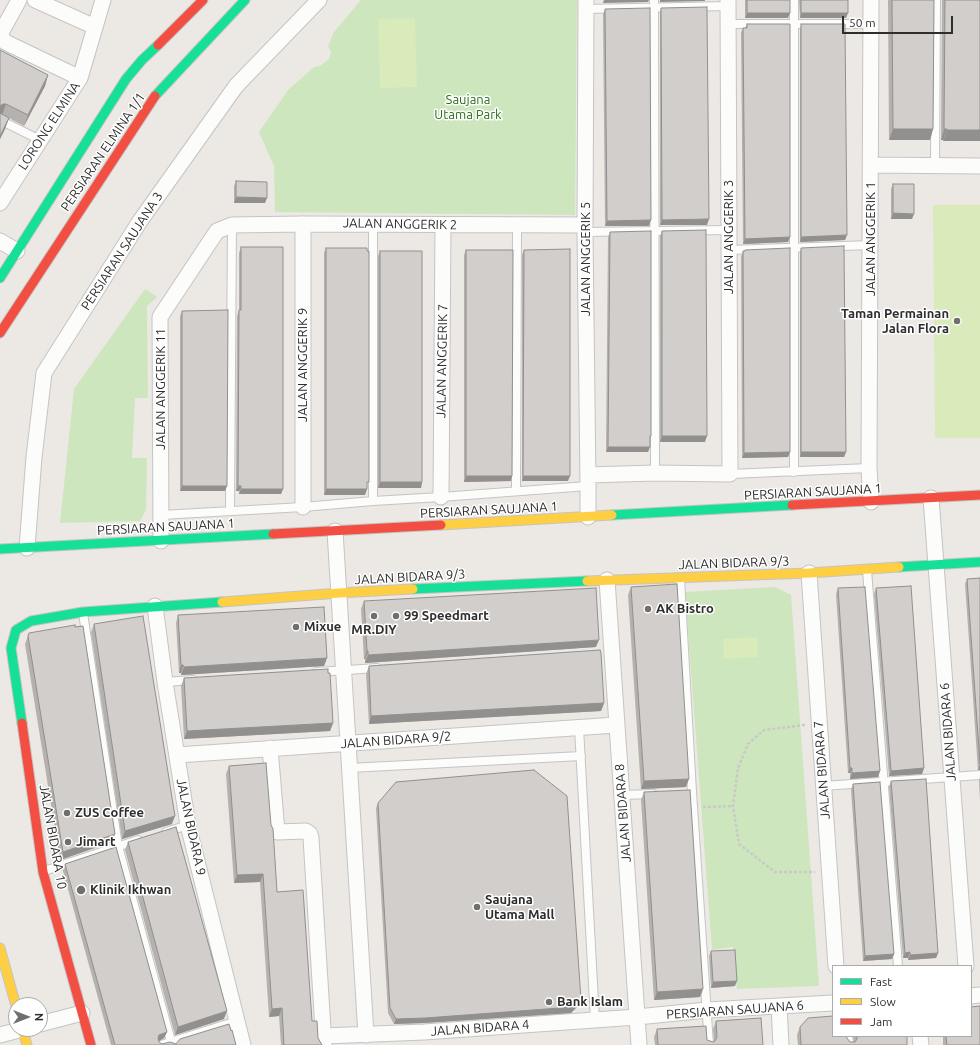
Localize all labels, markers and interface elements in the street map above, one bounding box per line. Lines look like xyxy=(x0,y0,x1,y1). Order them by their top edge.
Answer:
scale bar xyxy=(844,8,955,34)
text: 50 m xyxy=(849,16,876,29)
street label: LORONG ELMINA xyxy=(15,79,83,173)
street label: PERSIARAN ELMINA 1/1 xyxy=(57,90,149,214)
park label: Saujana Utama Park xyxy=(434,92,502,123)
street label: JALAN ANGGERIK 3 xyxy=(721,180,737,294)
street label: JALAN ANGGERIK 1 xyxy=(863,182,879,296)
street label: PERSIARAN SAUJANA 3 xyxy=(78,189,166,313)
street label: JALAN ANGGERIK 5 xyxy=(578,202,594,316)
street label: JALAN ANGGERIK 2 xyxy=(343,215,457,233)
street label: JALAN ANGGERIK 7 xyxy=(433,304,451,418)
place label: Taman Permainan Jalan Flora xyxy=(841,306,949,337)
street label: JALAN ANGGERIK 9 xyxy=(295,308,311,422)
marker: Taman Permainan Jalan Flora xyxy=(952,316,962,326)
street label: JALAN ANGGERIK 11 xyxy=(153,328,169,450)
street label: PERSIARAN SAUJANA 1 xyxy=(744,481,882,503)
street label: PERSIARAN SAUJANA 1 xyxy=(420,499,558,521)
street label: PERSIARAN SAUJANA 1 xyxy=(97,516,235,538)
street label: JALAN BIDARA 9/3 xyxy=(678,553,790,573)
street label: JALAN BIDARA 9/3 xyxy=(354,566,466,588)
place label: AK Bistro xyxy=(656,601,714,617)
marker: AK Bistro xyxy=(643,604,653,614)
place label: 99 Speedmart xyxy=(404,608,489,624)
marker: MR.DIY xyxy=(369,611,379,621)
marker: 99 Speedmart xyxy=(391,611,401,621)
place label: Mixue xyxy=(304,619,341,635)
marker: Mixue xyxy=(291,622,301,632)
place label: MR.DIY xyxy=(351,622,397,638)
street label: JALAN BIDARA 6 xyxy=(937,682,959,782)
street label: JALAN BIDARA 7 xyxy=(811,720,833,820)
street label: JALAN BIDARA 9/2 xyxy=(340,728,452,752)
street label: JALAN BIDARA 8 xyxy=(612,763,634,863)
street label: JALAN BIDARA 9 xyxy=(173,777,209,877)
street label: JALAN BIDARA 10 xyxy=(36,783,70,891)
place label: ZUS Coffee xyxy=(75,805,144,821)
marker: ZUS Coffee xyxy=(62,808,72,818)
place label: Jimart xyxy=(76,834,116,850)
marker: Jimart xyxy=(63,837,73,847)
place label: Klinik Ikhwan xyxy=(90,882,171,898)
marker: Klinik Ikhwan xyxy=(75,884,87,896)
place label: Saujana Utama Mall xyxy=(485,892,554,923)
marker: Saujana Utama Mall xyxy=(472,902,482,912)
legend xyxy=(832,965,972,1037)
text: Fast xyxy=(870,975,892,988)
place label: Bank Islam xyxy=(557,994,623,1010)
text: Slow xyxy=(870,995,896,1008)
north arrow xyxy=(8,997,48,1037)
marker: Bank Islam xyxy=(544,997,554,1007)
street label: PERSIARAN SAUJANA 6 xyxy=(666,997,804,1023)
text: N xyxy=(33,1013,45,1021)
text: Jam xyxy=(870,1015,892,1028)
street label: JALAN BIDARA 4 xyxy=(430,1017,530,1039)

